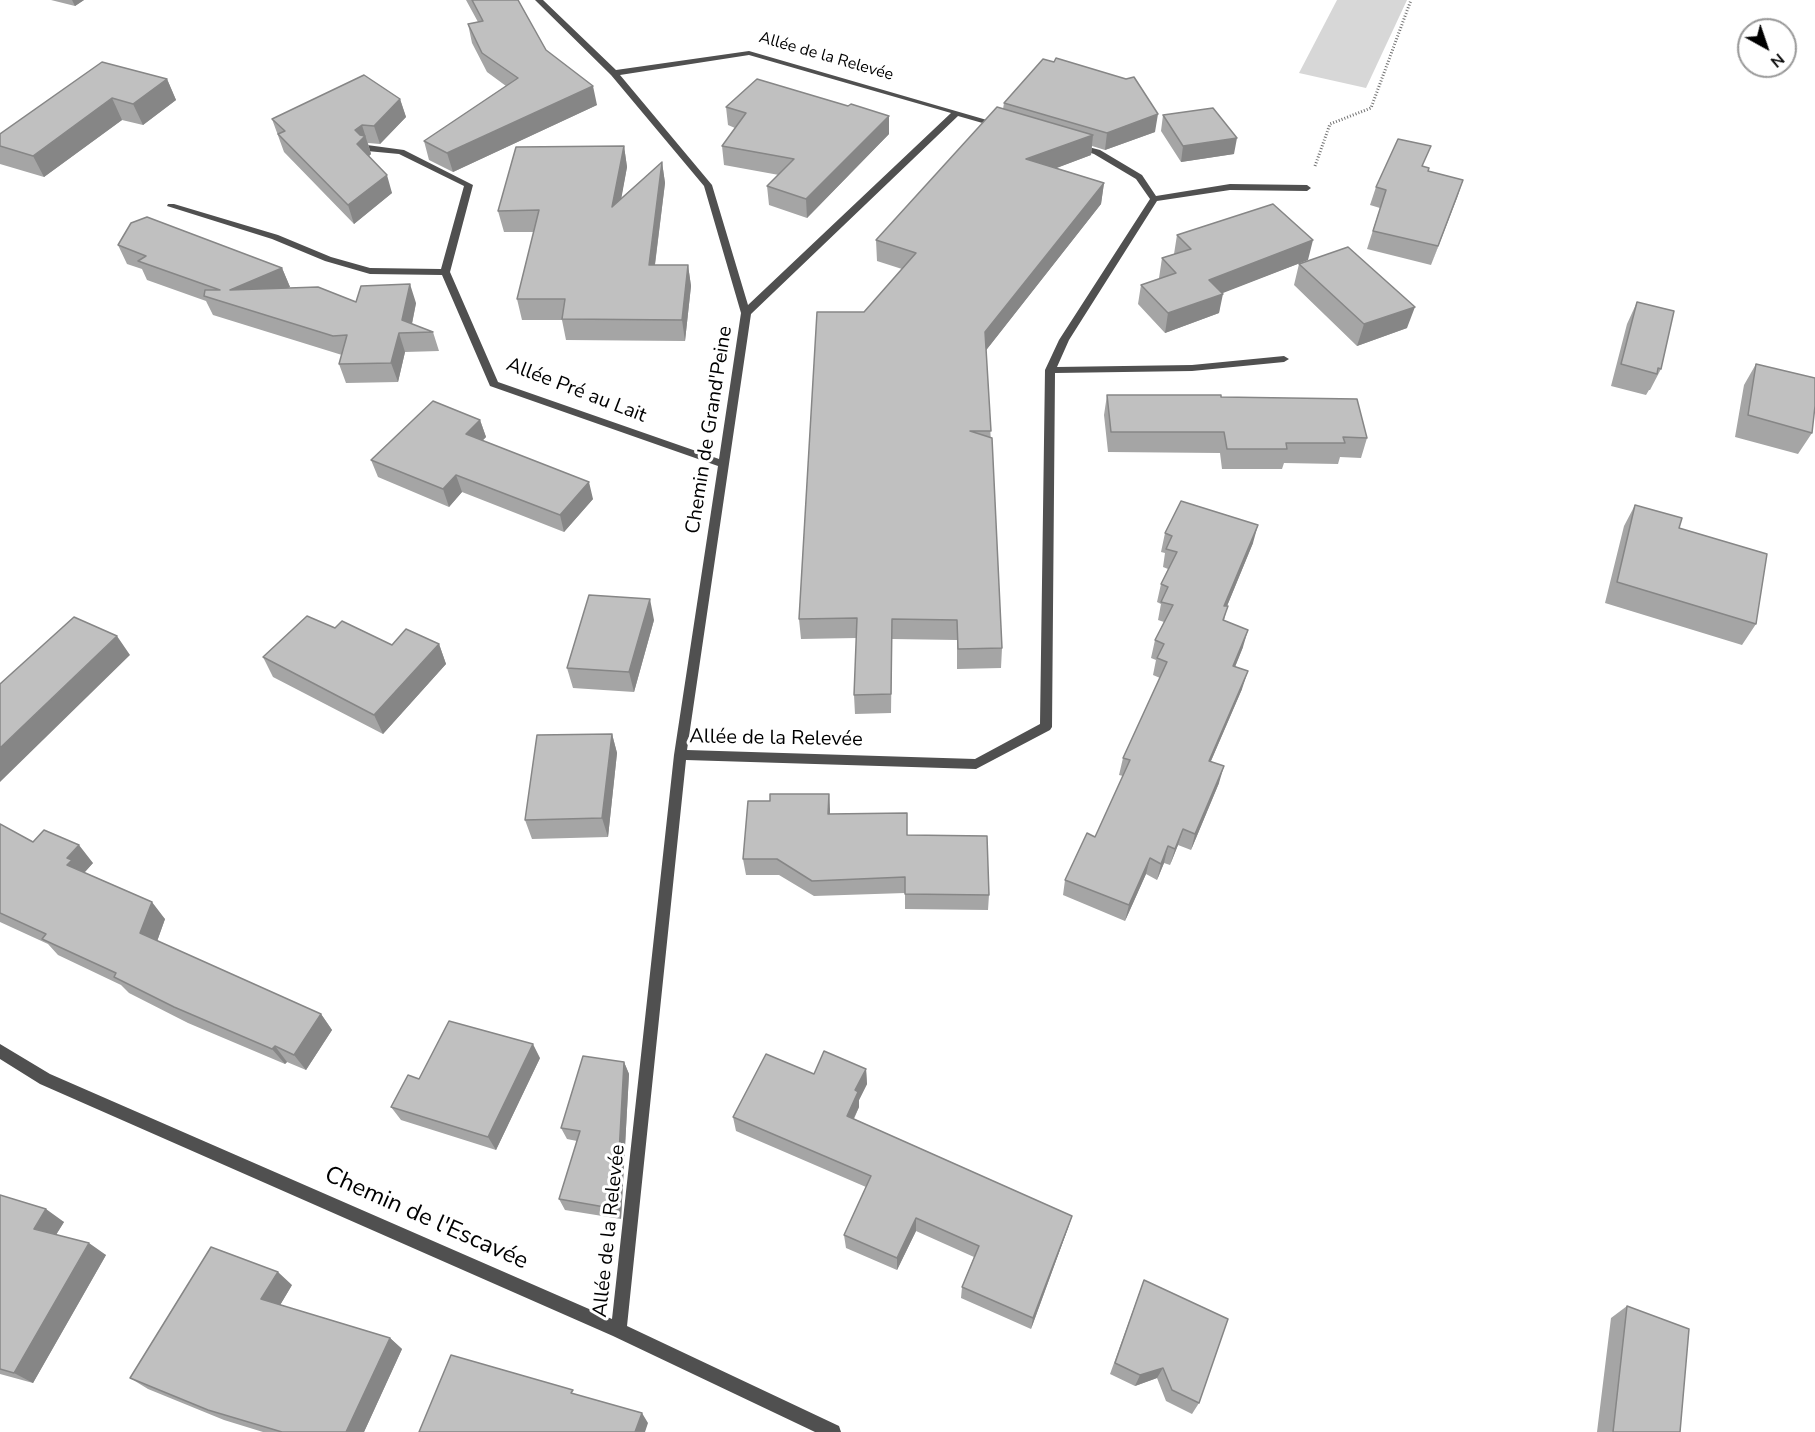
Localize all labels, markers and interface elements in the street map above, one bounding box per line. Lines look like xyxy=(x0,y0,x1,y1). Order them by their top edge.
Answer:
north arrow xyxy=(1737,18,1797,78)
street label: Allée de la Relevée xyxy=(757,29,895,85)
text: N xyxy=(1766,48,1789,73)
street label: Chemin de Grand'Peine xyxy=(682,324,738,536)
street label: Allée Pré au Lait xyxy=(503,353,649,429)
street label: Allée de la Relevée xyxy=(689,725,863,753)
street label: Allée de la Relevée xyxy=(589,1144,631,1318)
street label: Chemin de l'Escavée xyxy=(320,1161,532,1277)

